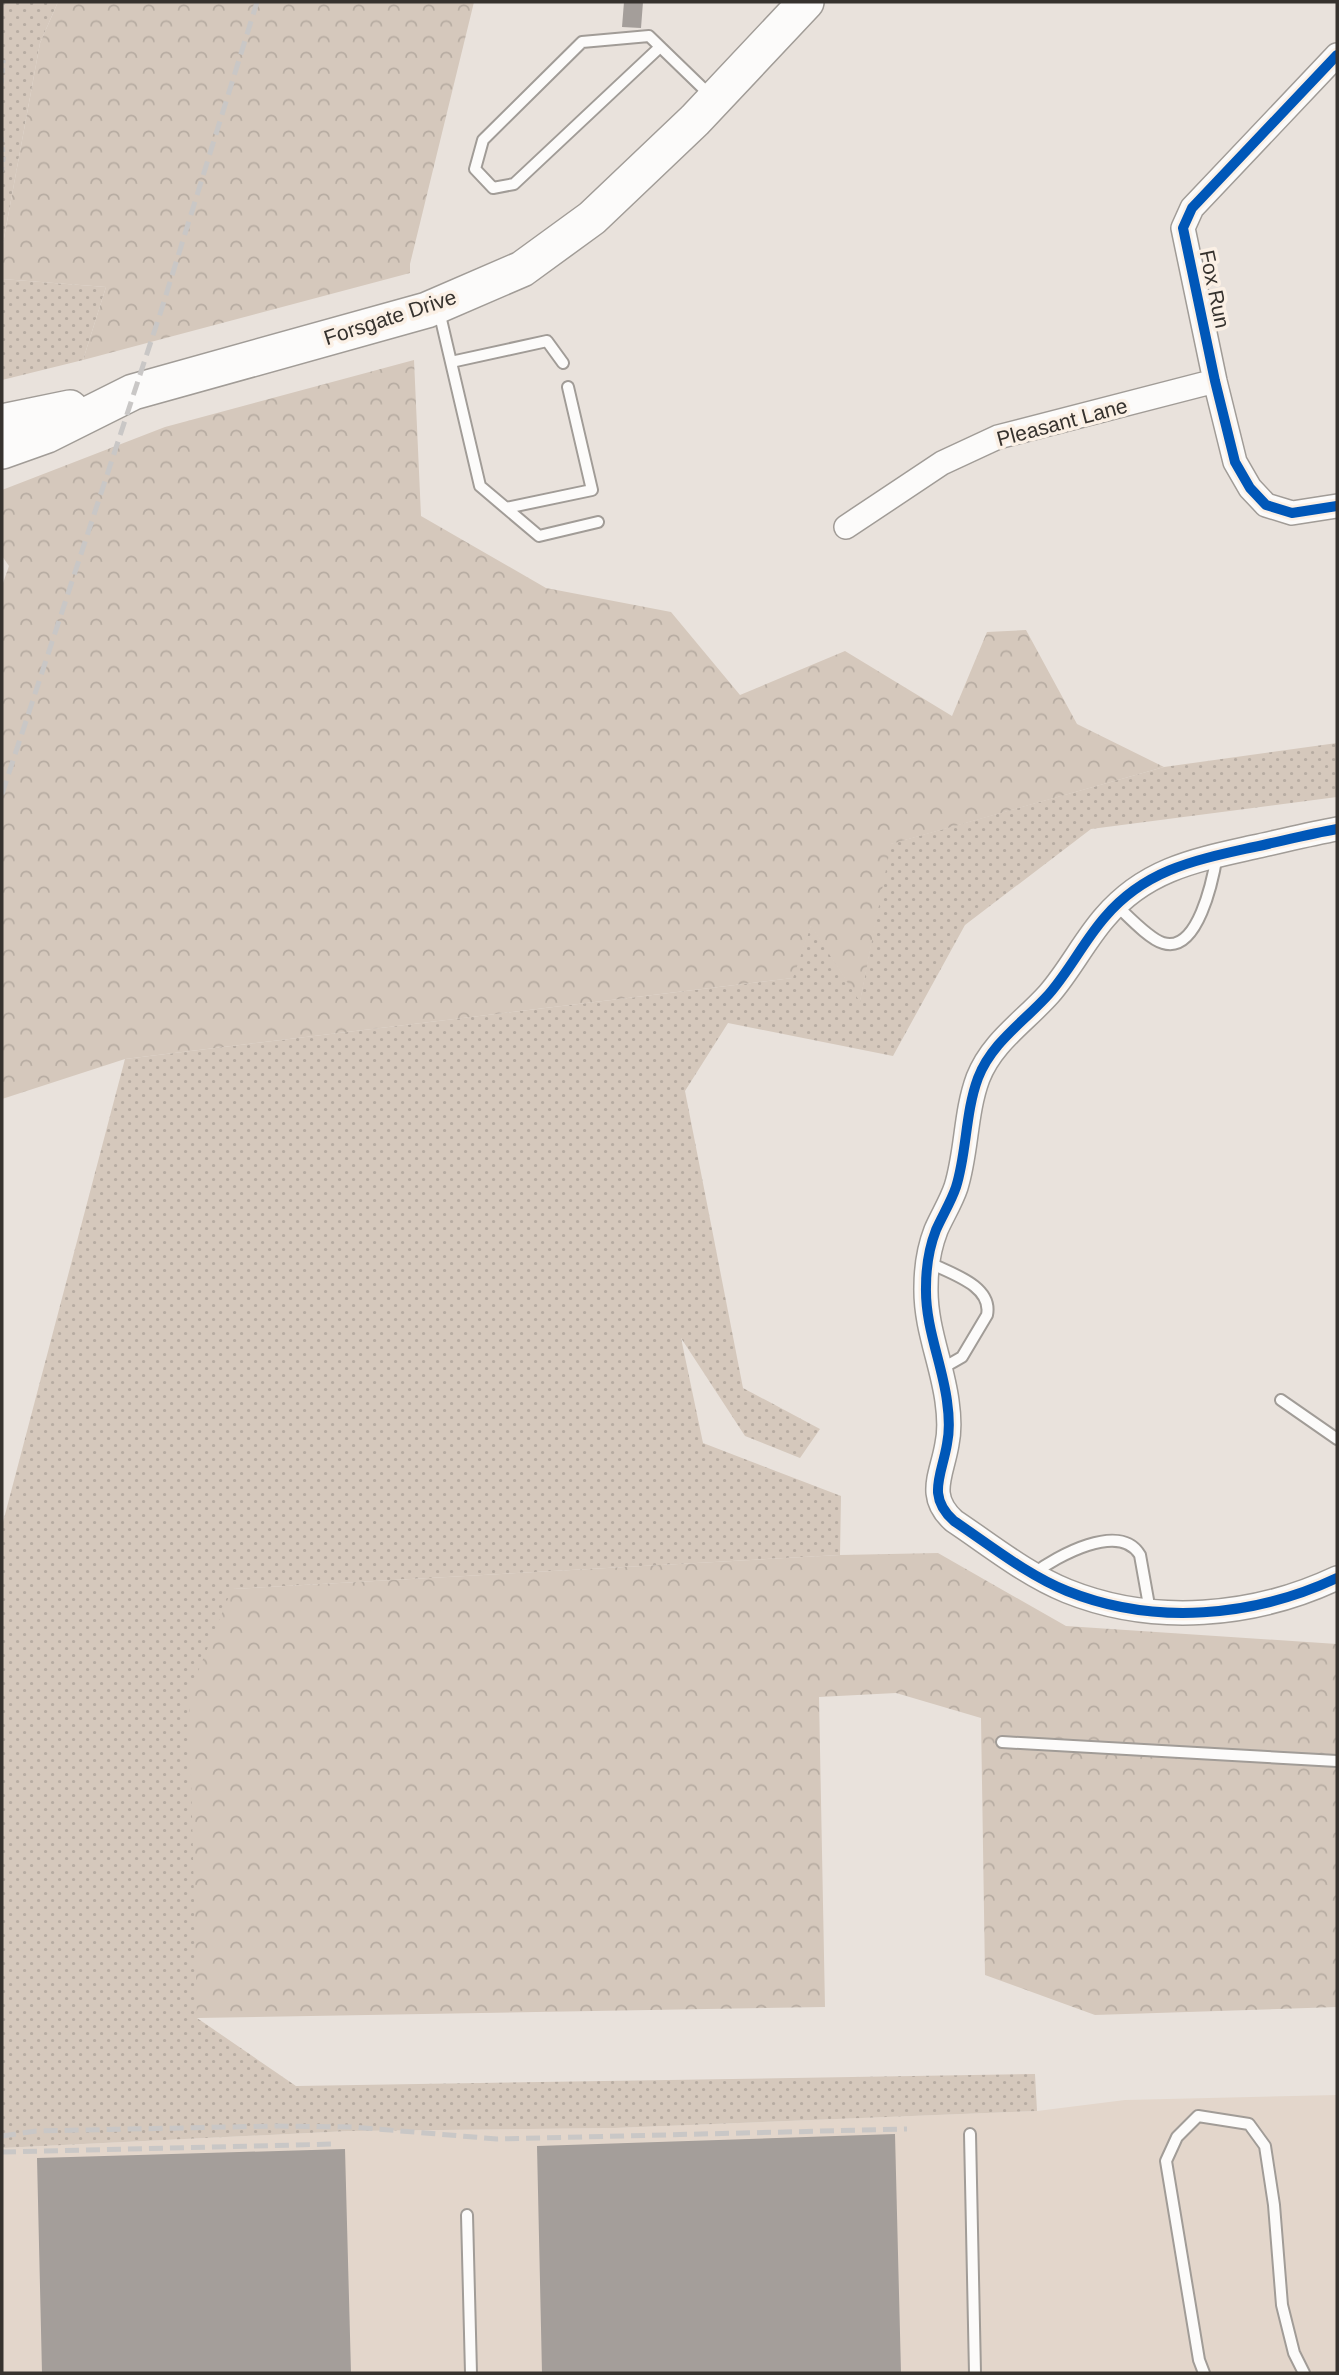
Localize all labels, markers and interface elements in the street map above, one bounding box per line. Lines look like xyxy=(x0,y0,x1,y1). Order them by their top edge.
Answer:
street label: Fox Run xyxy=(1195,248,1235,330)
street label: Forsgate Drive xyxy=(321,285,459,349)
street label: Pleasant Lane xyxy=(994,394,1130,450)

